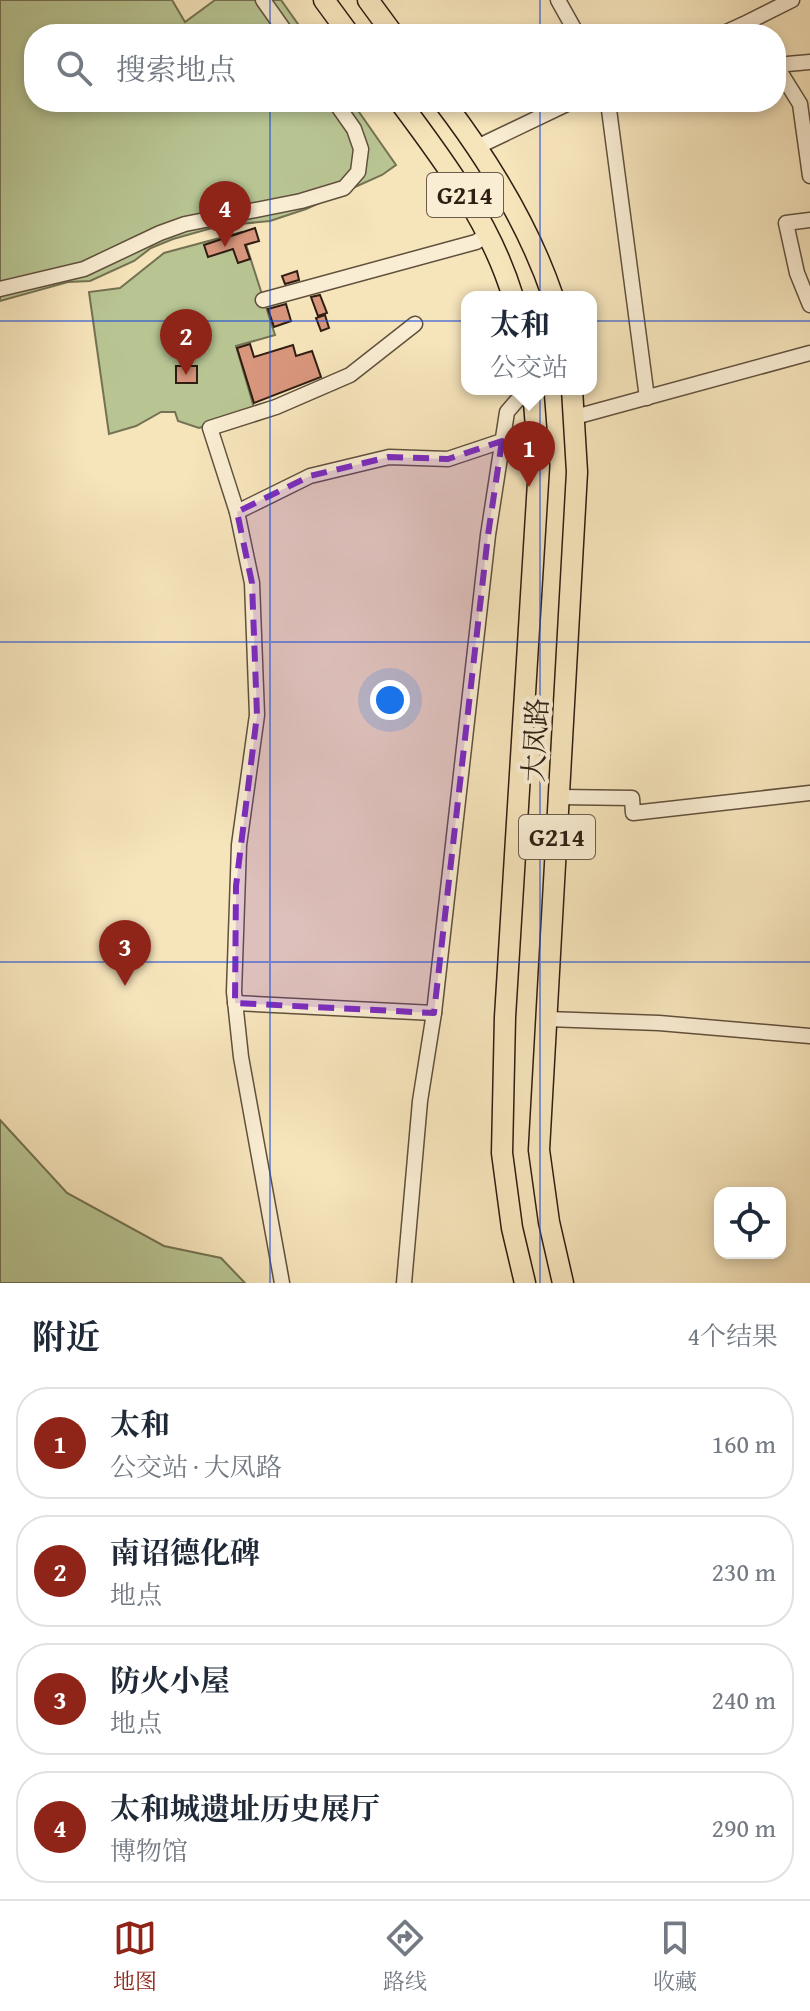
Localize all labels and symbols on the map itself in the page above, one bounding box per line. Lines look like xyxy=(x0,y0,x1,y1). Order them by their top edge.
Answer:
road number: G214 xyxy=(427,173,503,217)
pin: 4 xyxy=(199,181,251,247)
pin: 2 xyxy=(160,309,212,375)
pin: 1 xyxy=(503,421,555,487)
your location xyxy=(370,680,410,720)
street label: 大凤路 xyxy=(512,697,557,783)
road number: G214 xyxy=(519,815,595,859)
pin: 3 xyxy=(99,920,151,986)

